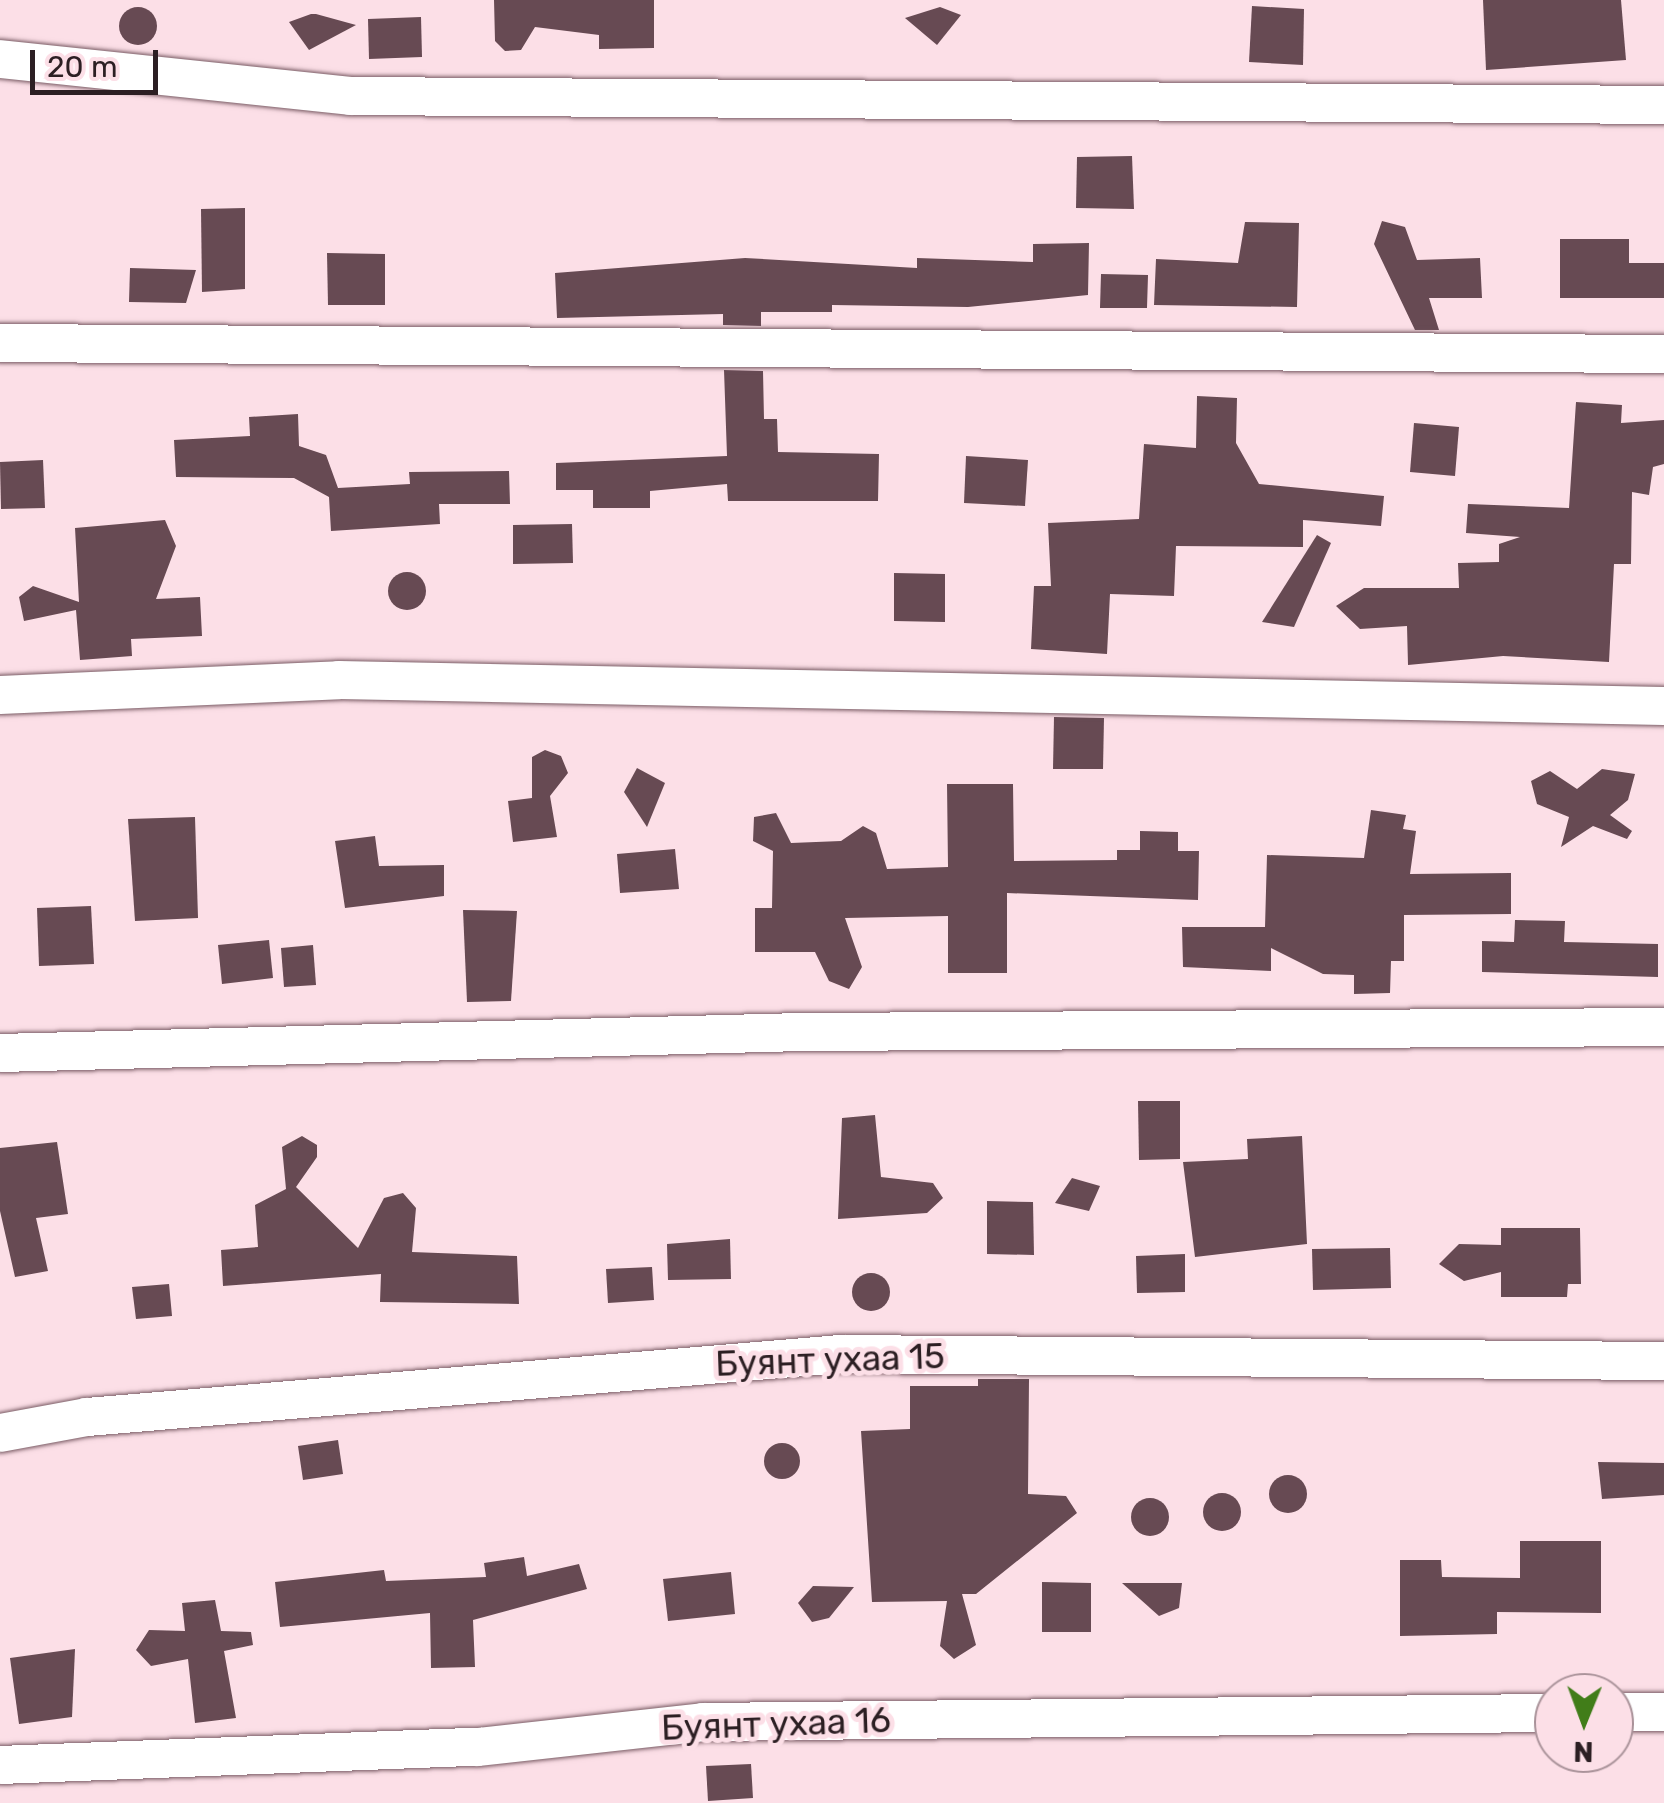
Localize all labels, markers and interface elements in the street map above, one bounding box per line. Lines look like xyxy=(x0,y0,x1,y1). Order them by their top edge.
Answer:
scale bar xyxy=(35,30,162,92)
text: 20 m xyxy=(47,49,118,85)
street label: Буянт ухаа 15 xyxy=(715,1335,945,1385)
north arrow xyxy=(1534,1673,1634,1773)
street label: Буянт ухаа 16 xyxy=(660,1699,892,1749)
text: N xyxy=(1573,1735,1594,1768)

